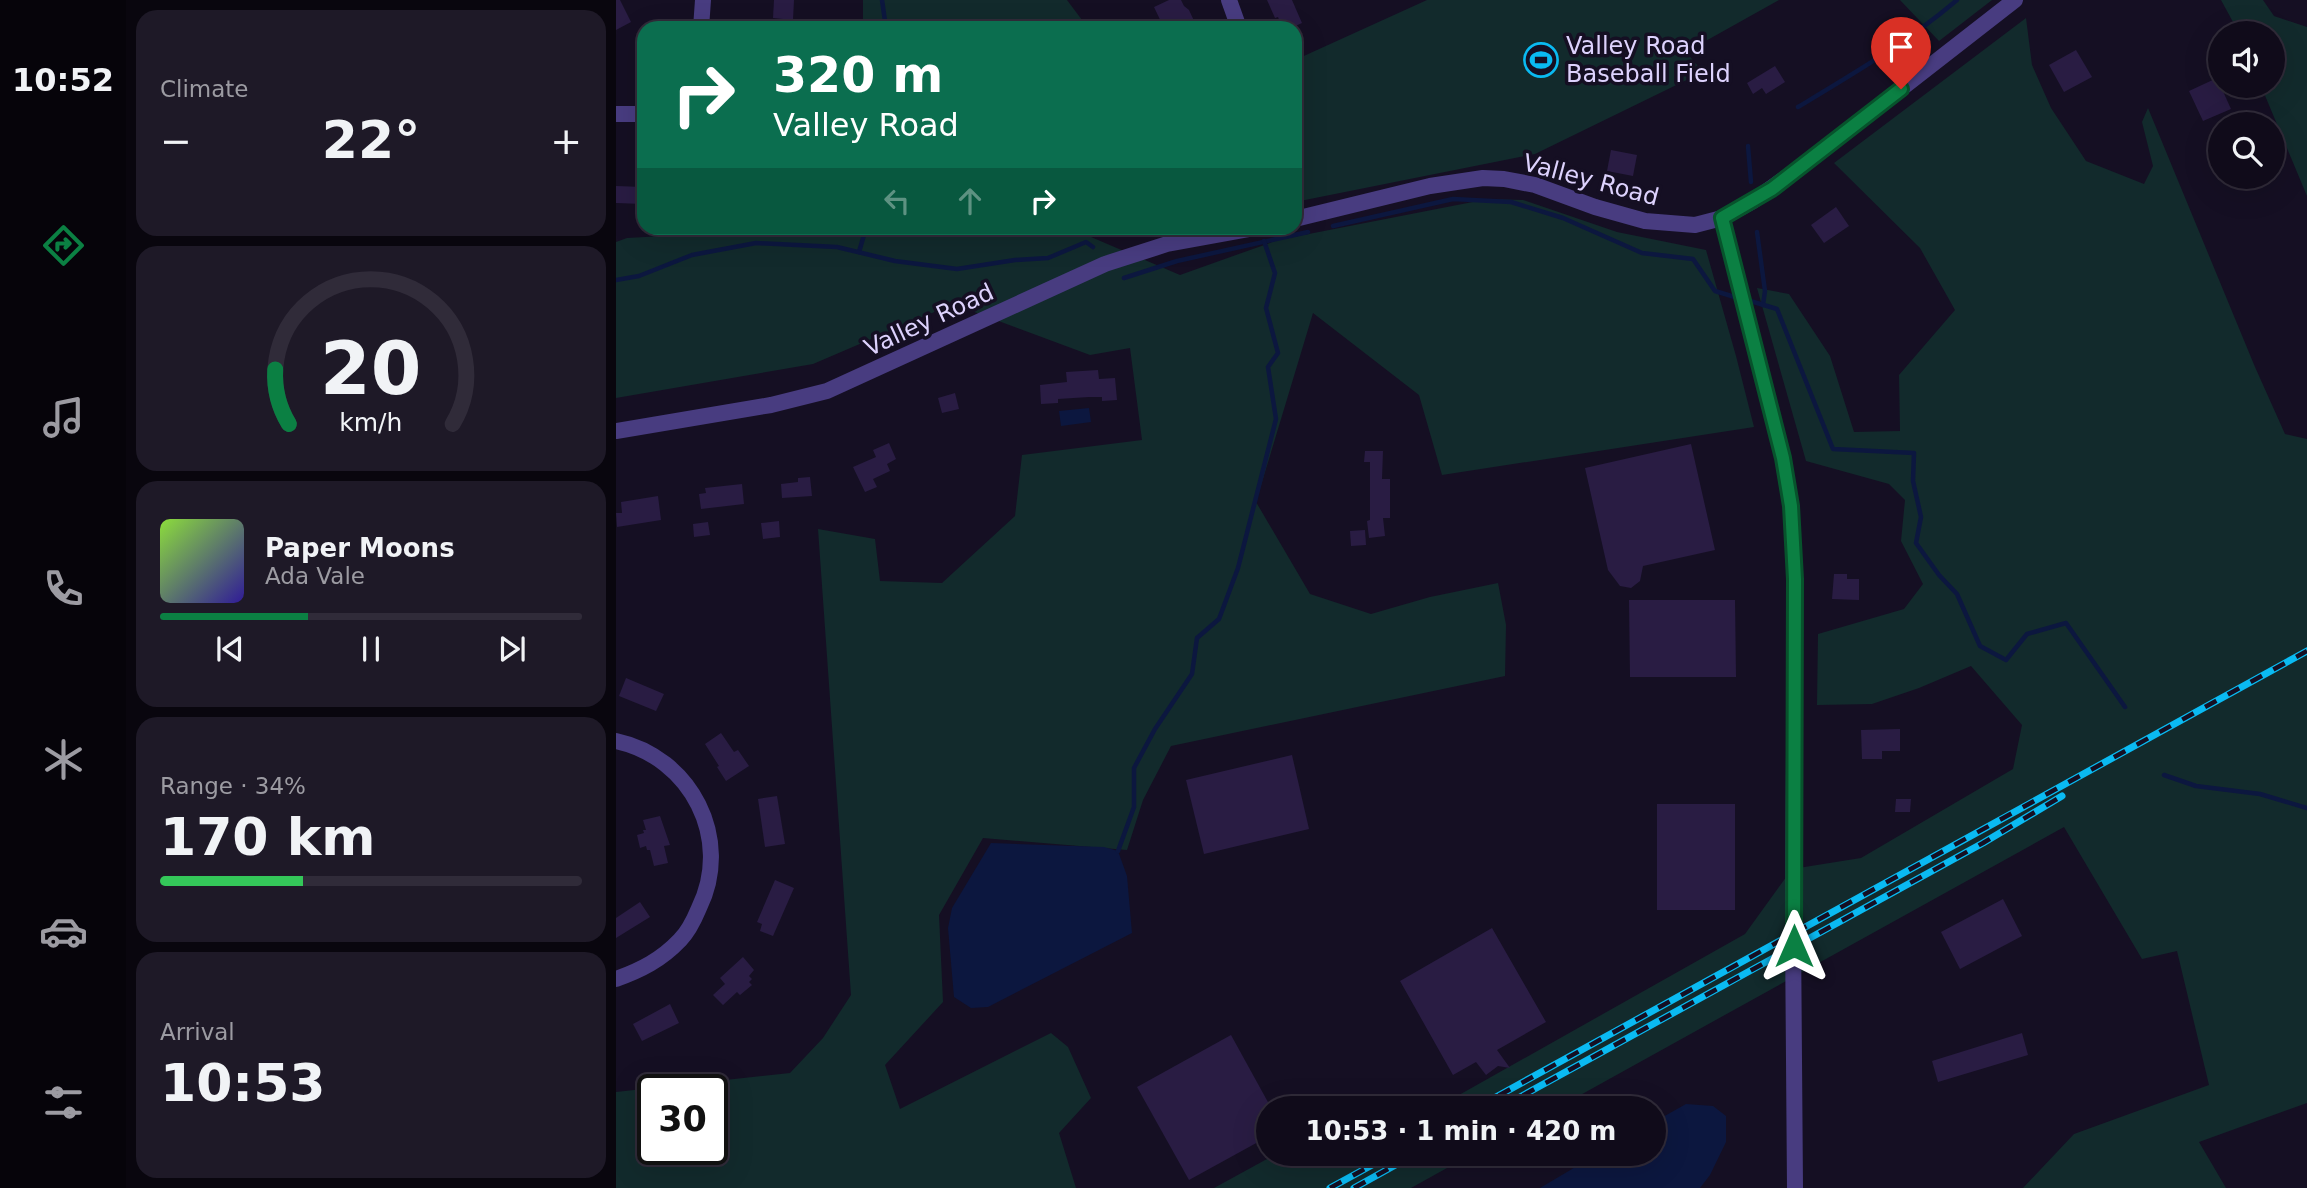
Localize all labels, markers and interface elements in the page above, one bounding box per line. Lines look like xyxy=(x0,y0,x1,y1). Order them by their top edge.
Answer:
pin xyxy=(1871,17,1931,89)
map controls xyxy=(2208,21,2285,189)
button: sound xyxy=(2208,21,2285,98)
icon: arrive xyxy=(1882,28,1920,66)
place label: Valley Road Baseball Field xyxy=(1566,32,1731,88)
sports icon: Valley Road Baseball Field xyxy=(1522,41,1560,79)
text: 320 m xyxy=(773,47,943,104)
icon: right xyxy=(658,49,749,140)
text: 10:52 xyxy=(12,61,114,99)
text: Climate xyxy=(160,76,249,102)
text: Valley Road xyxy=(773,106,959,144)
text: 22° xyxy=(322,110,420,170)
button: search xyxy=(2208,112,2285,189)
text: − xyxy=(160,119,192,163)
text: + xyxy=(550,119,582,163)
street label: Valley Road xyxy=(1520,148,1662,212)
icon: left xyxy=(878,182,916,220)
icon: ahead xyxy=(951,182,989,220)
icon: right xyxy=(1024,182,1062,220)
icon: directions xyxy=(39,221,88,270)
street label: Valley Road xyxy=(860,278,998,362)
text: 20 xyxy=(320,327,422,412)
icon: music xyxy=(39,393,88,442)
text: km/h xyxy=(339,408,403,437)
text: Paper Moons xyxy=(265,533,455,563)
text: Ada Vale xyxy=(265,563,365,589)
icon: phone xyxy=(39,564,88,613)
icon: previous xyxy=(211,630,249,668)
icon: pause xyxy=(352,630,390,668)
icon: next xyxy=(493,630,531,668)
icon: climate xyxy=(39,735,88,784)
text: Range · 34% xyxy=(160,773,306,799)
text: 170 km xyxy=(160,807,375,867)
icon: car xyxy=(39,907,88,956)
position arrow xyxy=(1757,909,1831,983)
text: Arrival xyxy=(160,1019,235,1045)
text: 10:53 xyxy=(160,1053,326,1113)
speed limit sign: 30 xyxy=(637,1074,728,1165)
icon: filters xyxy=(39,1078,88,1127)
text: 10:53 · 1 min · 420 m xyxy=(1306,1116,1616,1146)

